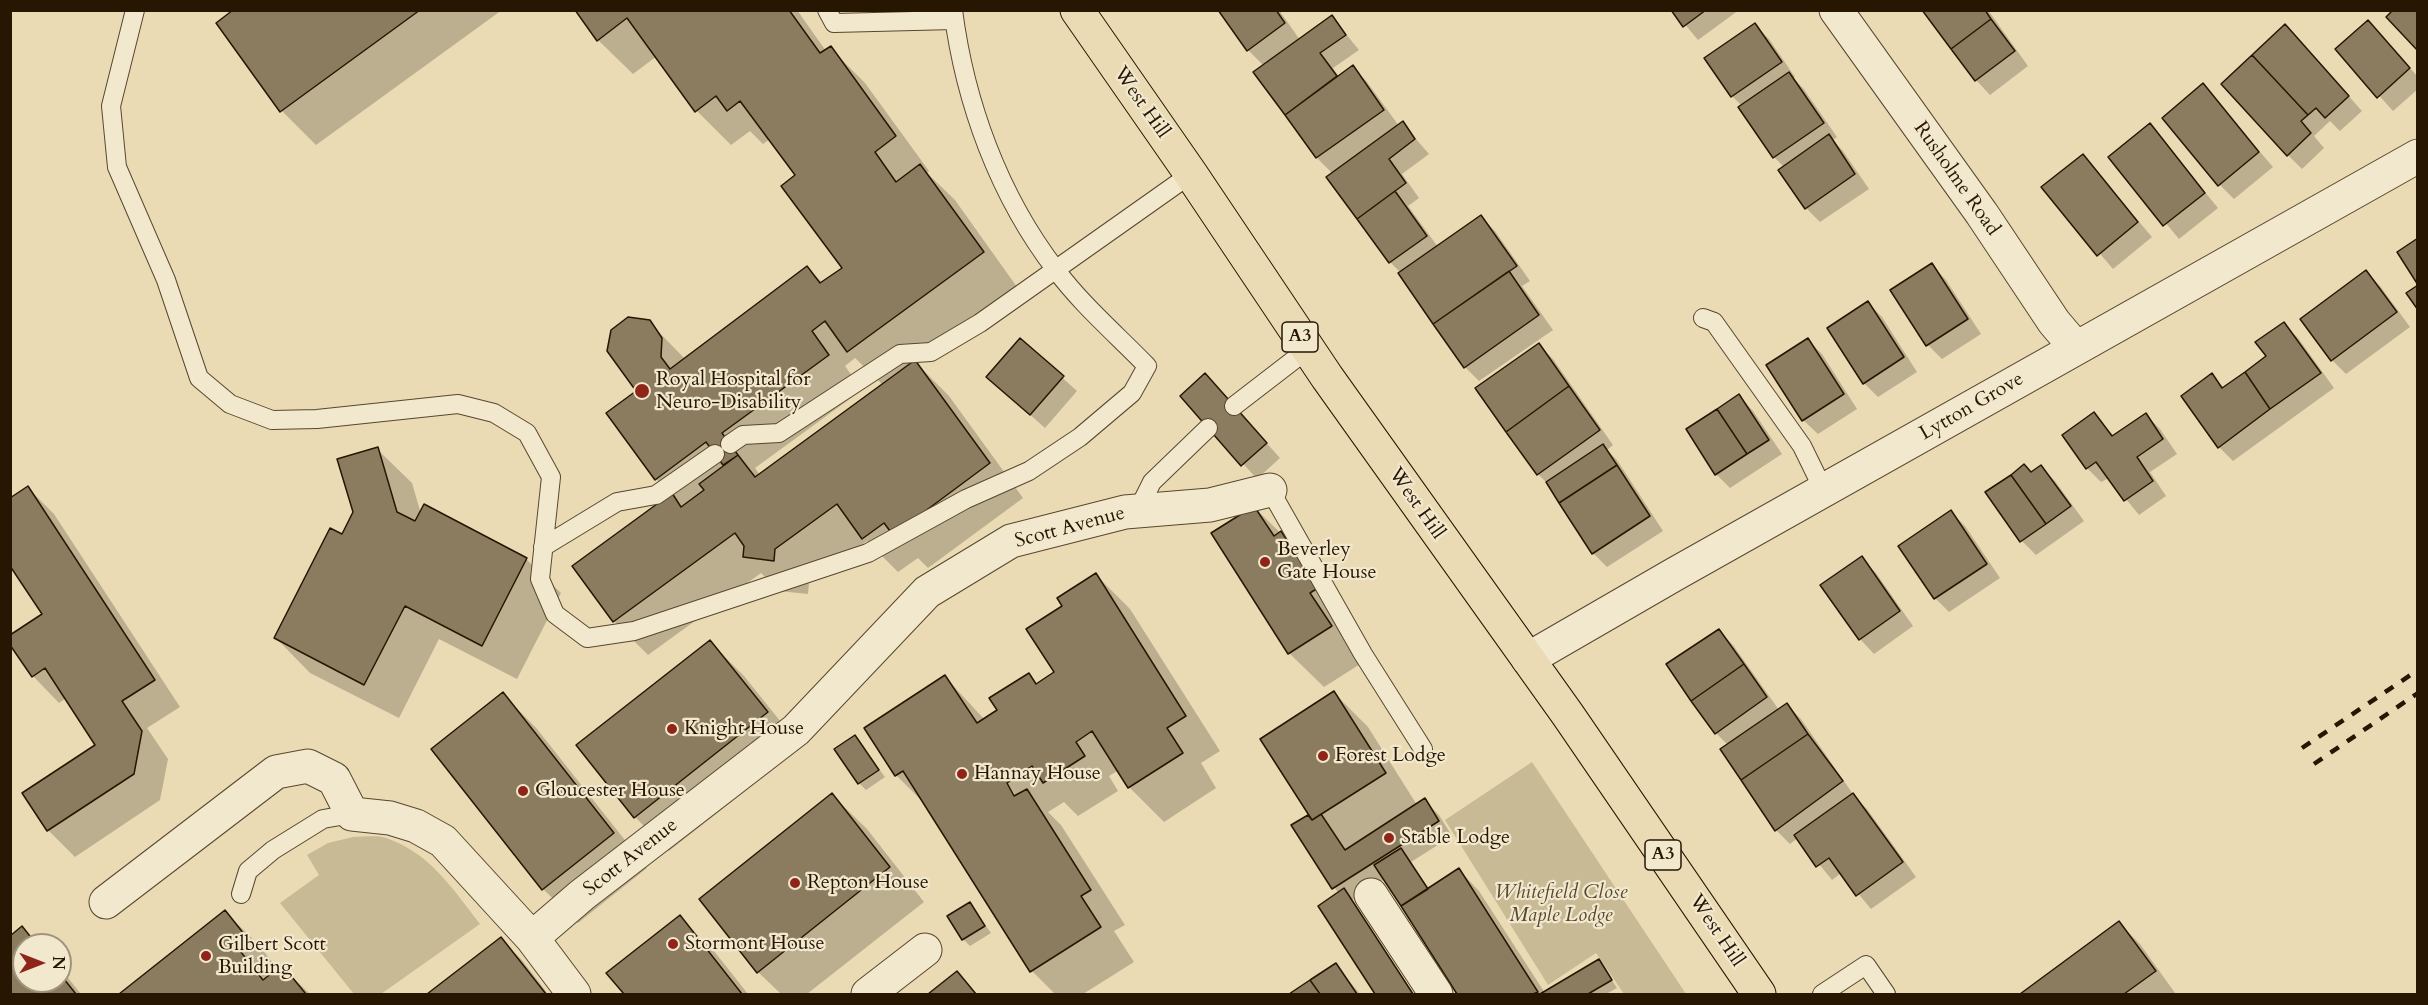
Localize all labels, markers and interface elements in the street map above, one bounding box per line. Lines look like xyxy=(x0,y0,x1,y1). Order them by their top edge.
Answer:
street label: West Hill xyxy=(1108,63,1174,143)
street label: Rusholme Road xyxy=(1908,117,2004,241)
road number: A3 xyxy=(1282,322,1318,352)
place label: Royal Hospital for Neuro-Disability xyxy=(656,368,810,415)
street label: Lytton Grove xyxy=(1916,368,2028,446)
marker: Royal Hospital for Neuro-Disability xyxy=(633,382,651,400)
street label: West Hill xyxy=(1383,464,1449,544)
street label: Scott Avenue xyxy=(1012,502,1128,554)
place label: Beverley Gate House xyxy=(1277,538,1377,585)
marker: Beverley Gate House xyxy=(1258,555,1272,569)
place label: Knight House xyxy=(684,717,804,741)
marker: Knight House xyxy=(665,722,679,736)
place label: Forest Lodge xyxy=(1335,744,1446,768)
marker: Forest Lodge xyxy=(1316,749,1330,763)
place label: Hannay House xyxy=(974,762,1101,786)
marker: Hannay House xyxy=(955,767,969,781)
place label: Gloucester House xyxy=(535,779,685,803)
marker: Gloucester House xyxy=(516,784,530,798)
street label: Scott Avenue xyxy=(579,814,683,902)
place label: Stable Lodge xyxy=(1401,826,1510,850)
marker: Stable Lodge xyxy=(1382,831,1396,845)
road number: A3 xyxy=(1645,840,1681,870)
place label: Repton House xyxy=(807,871,929,895)
marker: Repton House xyxy=(788,876,802,890)
park label: Whitefield Close Maple Lodge xyxy=(1495,881,1627,928)
street label: West Hill xyxy=(1683,890,1749,972)
place label: Stormont House xyxy=(685,932,825,956)
north arrow xyxy=(12,933,72,993)
place label: Gilbert Scott Building xyxy=(218,933,326,980)
marker: Stormont House xyxy=(666,937,680,951)
marker: Gilbert Scott Building xyxy=(199,949,213,963)
text: N xyxy=(47,956,69,970)

